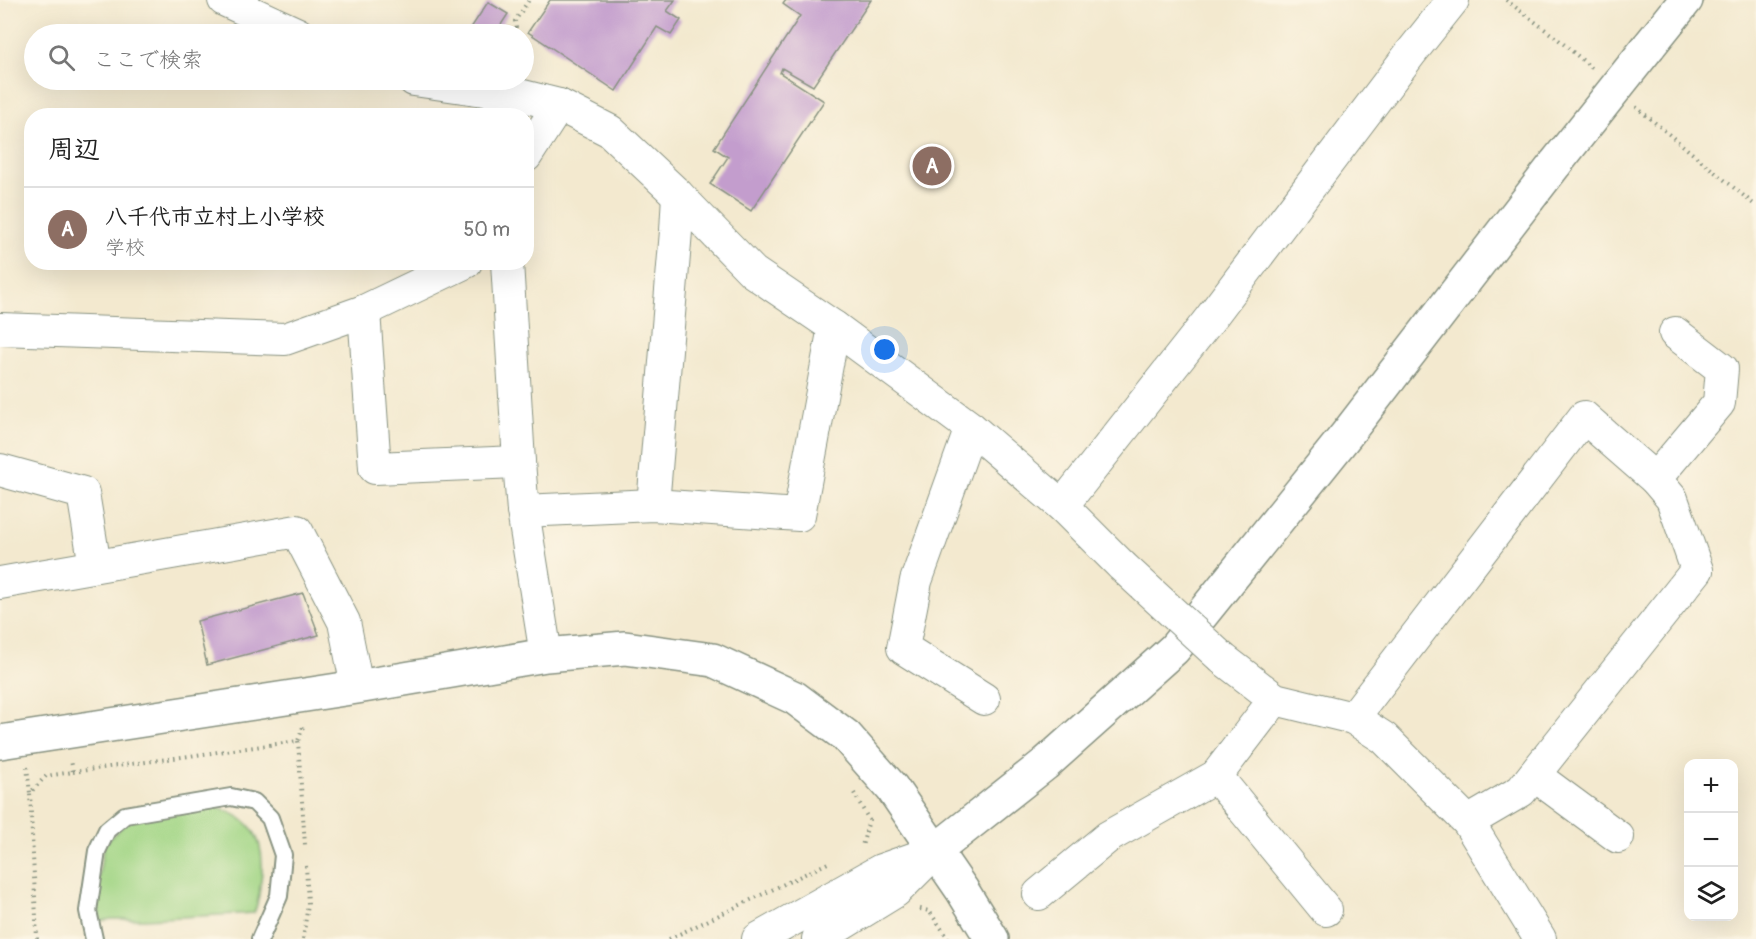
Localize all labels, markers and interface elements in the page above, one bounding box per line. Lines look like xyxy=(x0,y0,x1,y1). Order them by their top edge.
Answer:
search box xyxy=(24,24,534,90)
icon: search xyxy=(45,41,78,74)
text: ここで検索 xyxy=(93,46,203,74)
text: 周辺 xyxy=(48,134,100,166)
pin: A xyxy=(912,144,952,188)
text: 八千代市立村上小学校 xyxy=(105,203,325,231)
text: A xyxy=(61,217,74,242)
text: 50 m xyxy=(463,217,510,242)
text: 学校 xyxy=(105,235,145,260)
your location xyxy=(870,335,899,364)
map controls xyxy=(1684,759,1738,921)
button: + xyxy=(1684,759,1738,813)
button: − xyxy=(1684,813,1738,867)
button: layers xyxy=(1684,867,1738,921)

